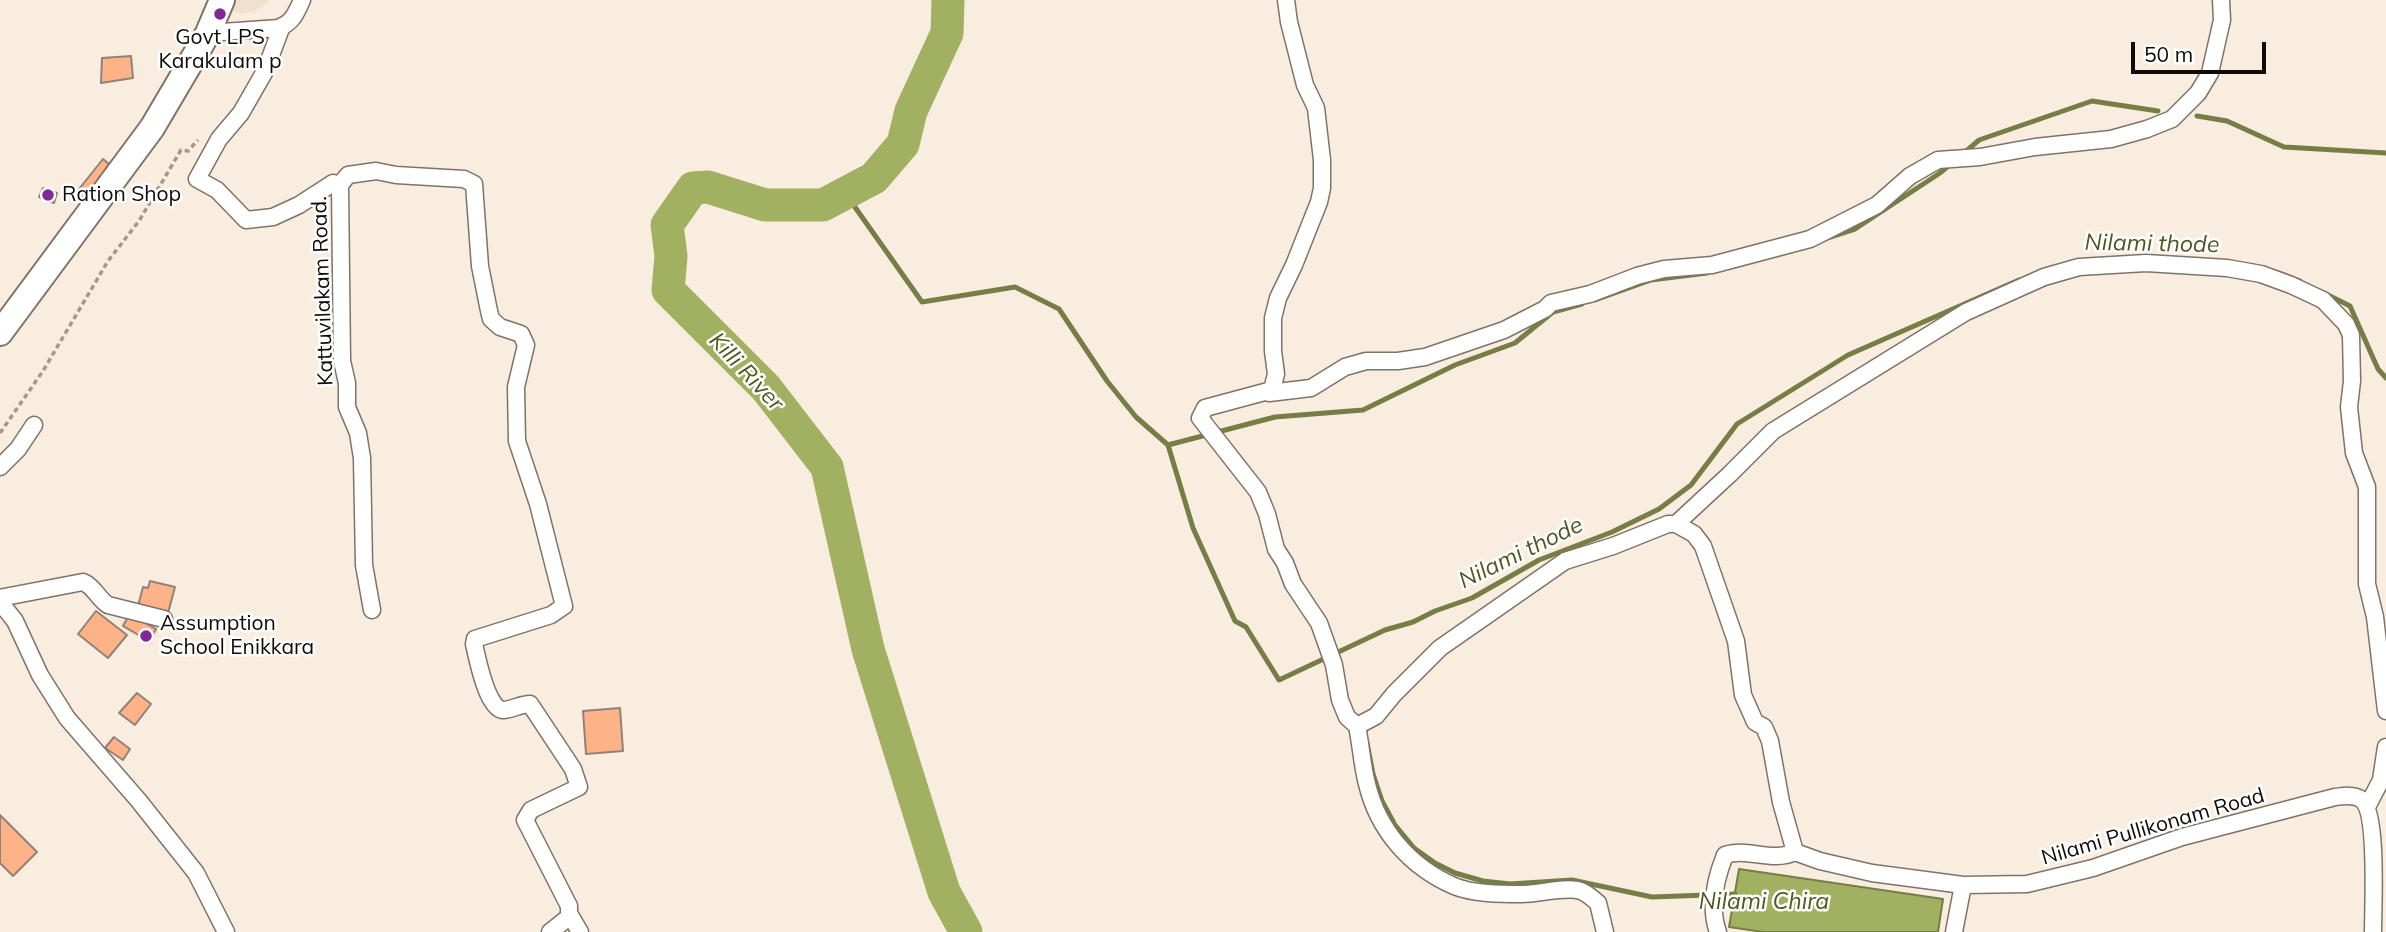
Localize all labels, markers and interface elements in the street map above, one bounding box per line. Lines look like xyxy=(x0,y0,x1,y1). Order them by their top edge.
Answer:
marker: Govt LPS Karakulam p xyxy=(212,6,228,22)
place label: Govt LPS Karakulam p xyxy=(158,25,282,75)
scale bar xyxy=(2134,28,2269,72)
text: 50 m xyxy=(2144,41,2193,67)
place label: Ration Shop xyxy=(62,182,181,208)
marker: Ration Shop xyxy=(40,187,56,203)
street label: Kattuvilakam Road. xyxy=(307,196,339,386)
water label: Nilami thode xyxy=(2084,229,2220,259)
water label: Killi River xyxy=(703,327,789,417)
water label: Nilami thode xyxy=(1454,511,1588,595)
place label: Assumption School Enikkara xyxy=(160,611,314,661)
marker: Assumption School Enikkara xyxy=(138,628,154,644)
street label: Nilami Pullikonam Road xyxy=(2039,783,2267,871)
water label: Nilami Chira xyxy=(1699,888,1829,916)

